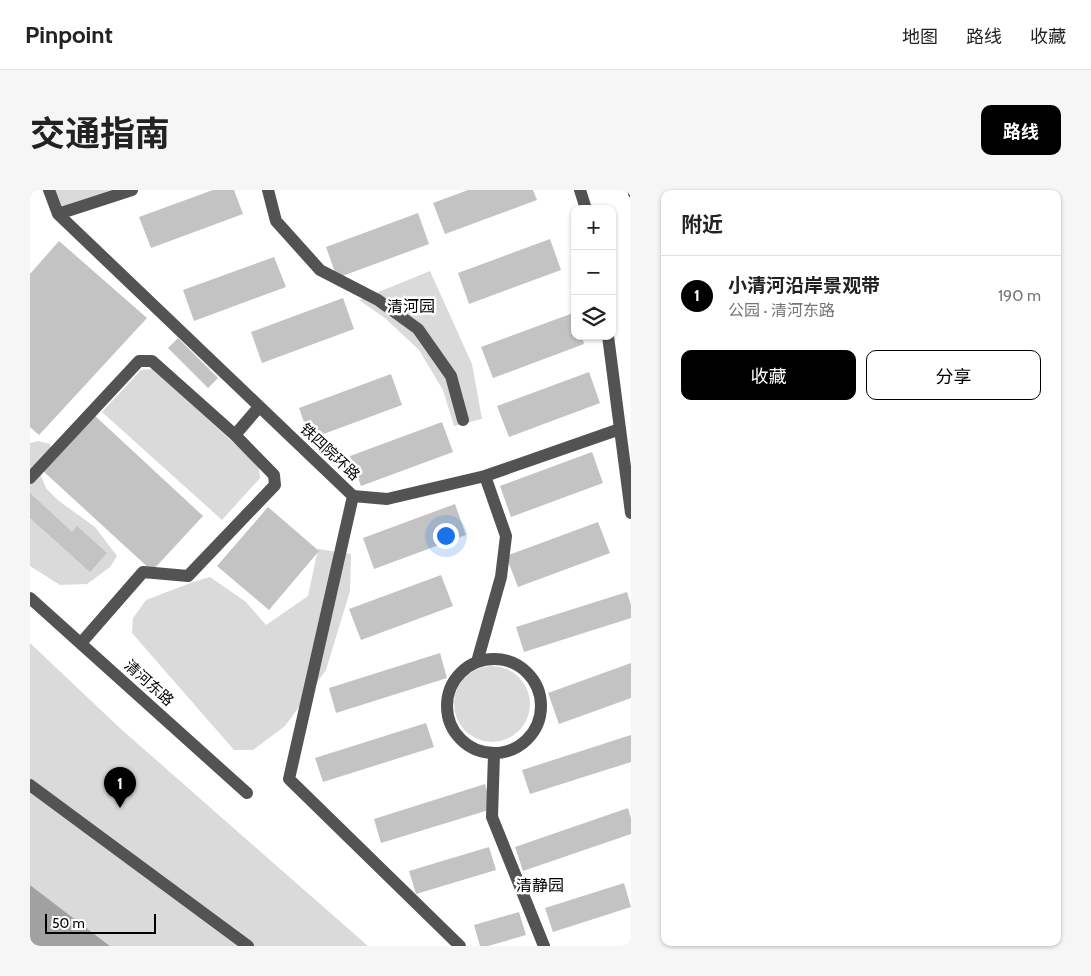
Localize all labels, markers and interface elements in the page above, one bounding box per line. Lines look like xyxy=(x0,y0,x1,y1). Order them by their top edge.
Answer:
text: Pinpoint xyxy=(25,20,113,49)
text: 地图 xyxy=(902,26,938,48)
text: 路线 xyxy=(966,26,1002,48)
text: 收藏 xyxy=(1030,26,1066,48)
button: 路线 xyxy=(981,105,1061,155)
text: 交通指南 xyxy=(30,112,170,155)
map controls xyxy=(571,205,616,340)
button: + xyxy=(571,205,616,250)
text: 附近 xyxy=(681,212,723,237)
button: − xyxy=(571,250,616,295)
text: 小清河沿岸景观带 xyxy=(728,274,880,297)
text: 1 xyxy=(694,286,700,305)
text: 190 m xyxy=(998,286,1041,305)
button: layers xyxy=(571,295,616,340)
district label: 清河园 xyxy=(387,297,435,316)
text: 公园 · 清河东路 xyxy=(728,301,835,320)
button: 收藏 xyxy=(681,350,856,400)
button: 分享 xyxy=(866,350,1041,400)
street label: 铁四院环路 xyxy=(296,420,364,484)
your location xyxy=(433,523,459,549)
street label: 清河东路 xyxy=(121,656,177,710)
pin: 1 xyxy=(104,767,136,808)
district label: 清静园 xyxy=(516,876,564,895)
scale bar xyxy=(45,911,156,934)
text: 50 m xyxy=(52,914,85,932)

